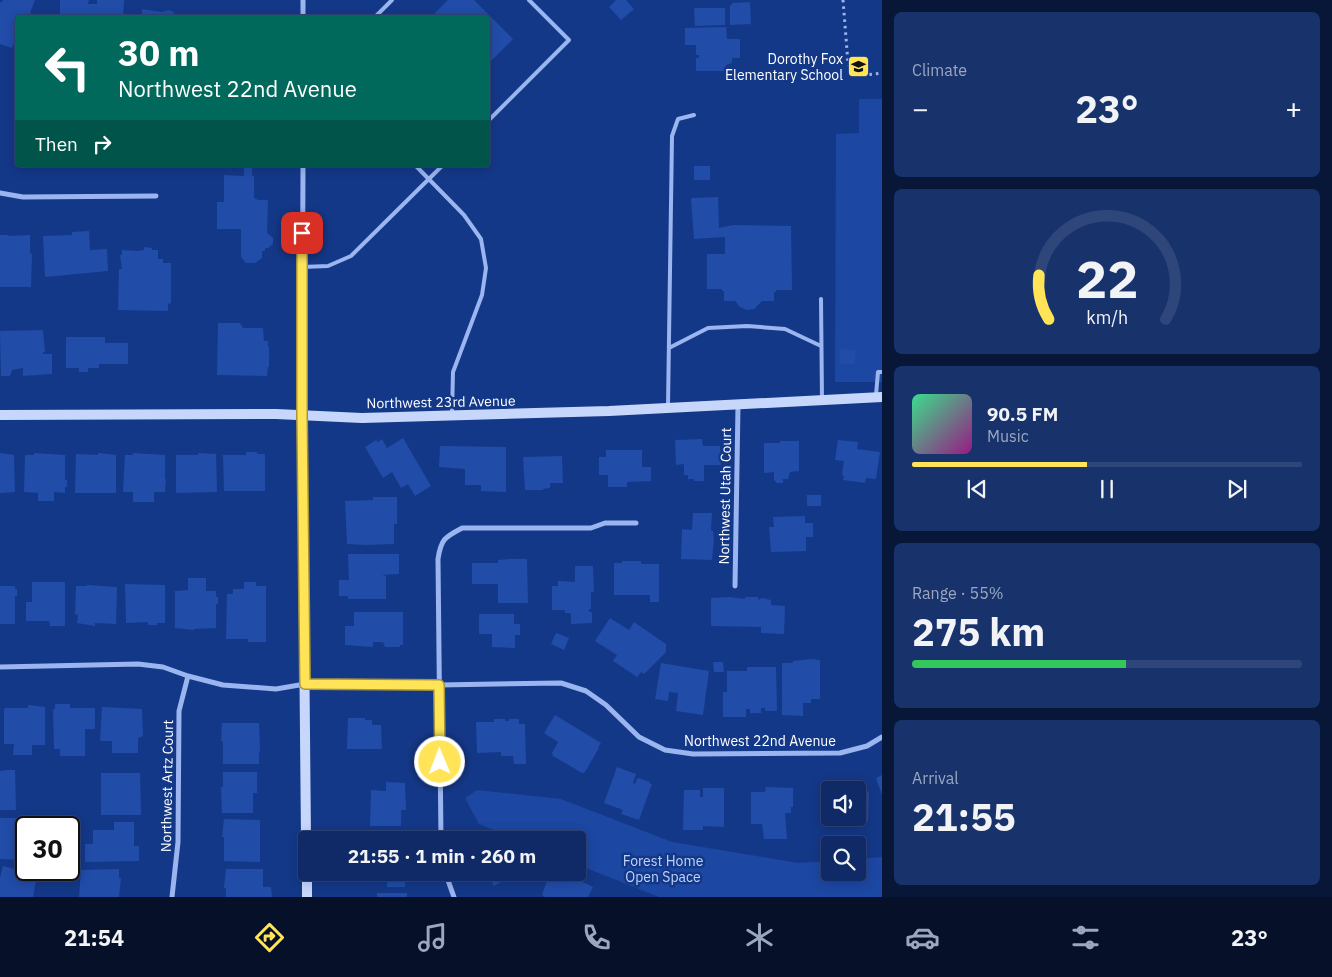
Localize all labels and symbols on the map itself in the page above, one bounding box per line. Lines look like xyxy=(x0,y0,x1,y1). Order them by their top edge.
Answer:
place label: Dorothy Fox Elementary School xyxy=(725,50,843,84)
school or university icon: Dorothy Fox Elementary School xyxy=(847,55,871,79)
pin xyxy=(281,212,323,254)
street label: Northwest 23rd Avenue xyxy=(366,392,516,412)
street label: Northwest Utah Court xyxy=(715,427,735,565)
street label: Northwest Artz Court xyxy=(157,720,177,852)
street label: Northwest 22nd Avenue xyxy=(684,732,836,750)
position arrow xyxy=(413,735,465,787)
speed limit sign: 30 xyxy=(15,816,80,881)
park label: Forest Home Open Space xyxy=(623,852,704,886)

